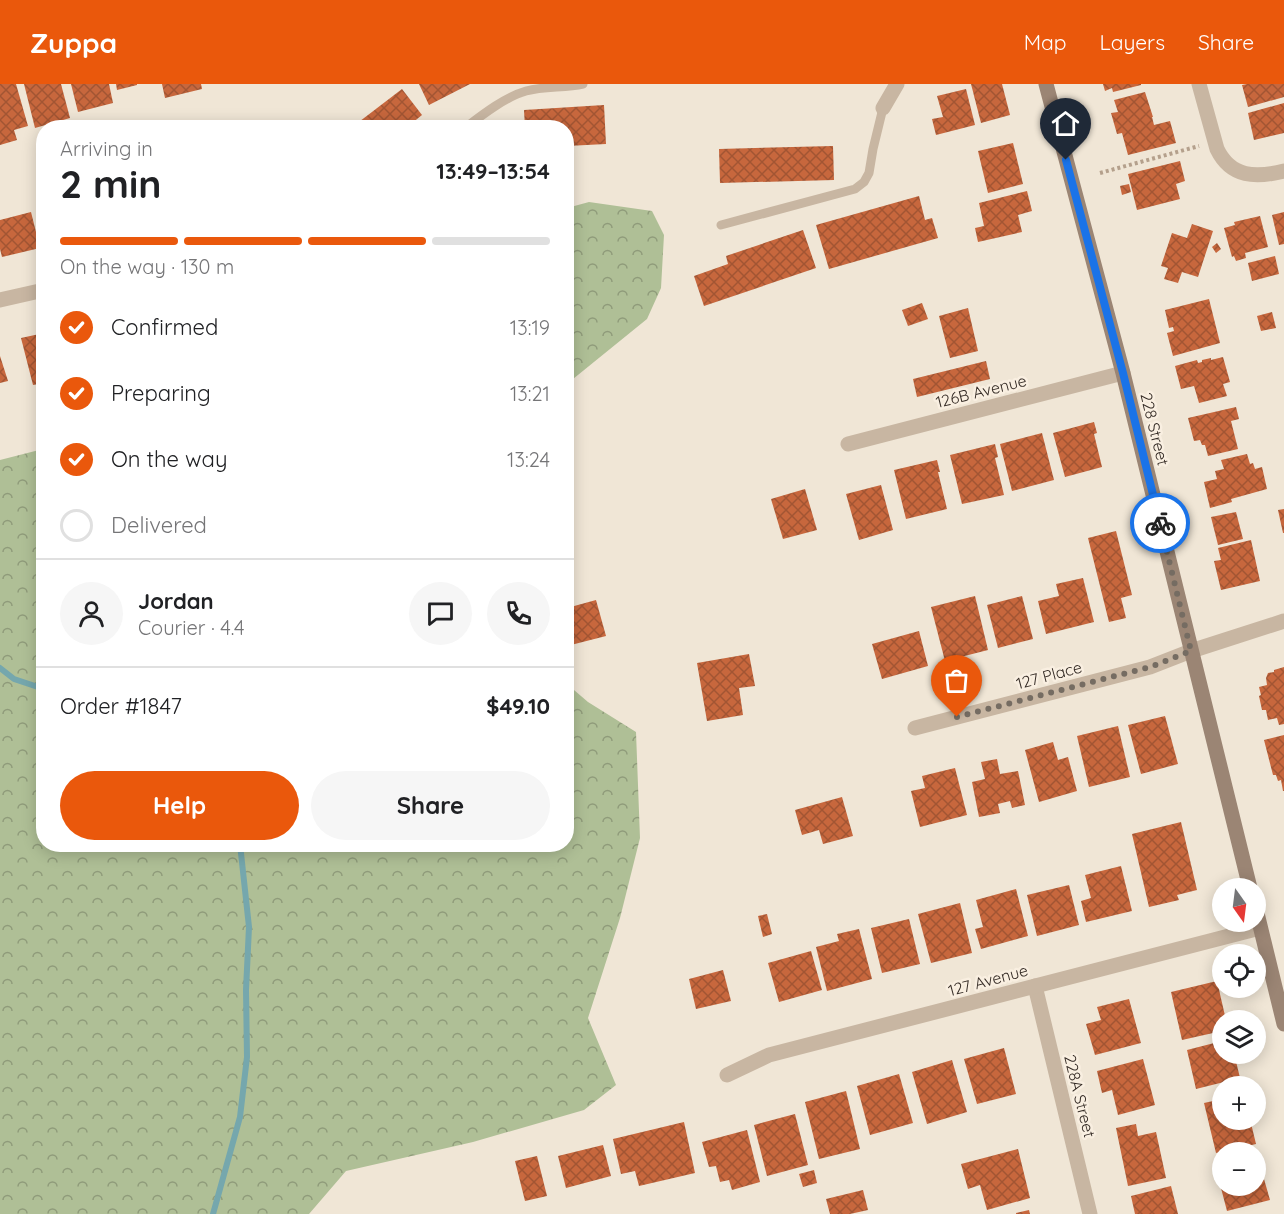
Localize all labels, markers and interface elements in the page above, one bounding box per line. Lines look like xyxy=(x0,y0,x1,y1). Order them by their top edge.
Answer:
text: Zuppa xyxy=(30,25,117,60)
text: Map xyxy=(1024,29,1067,55)
text: Layers xyxy=(1100,29,1165,55)
text: Share xyxy=(1198,29,1254,55)
pin xyxy=(1040,98,1091,160)
icon: home xyxy=(1049,107,1082,140)
text: Arriving in xyxy=(60,136,153,161)
text: 13:49–13:54 xyxy=(436,157,550,185)
text: 2 min xyxy=(60,159,162,208)
text: On the way · 130 m xyxy=(60,254,234,279)
icon: check xyxy=(60,311,93,344)
text: Confirmed xyxy=(111,313,218,341)
text: 13:19 xyxy=(510,315,550,340)
street label: 126B Avenue xyxy=(934,370,1028,412)
icon: check xyxy=(60,377,93,410)
text: Preparing xyxy=(111,379,211,407)
text: 13:21 xyxy=(510,381,550,406)
street label: 228 Street xyxy=(1136,390,1174,468)
icon: check xyxy=(60,443,93,476)
text: On the way xyxy=(111,445,227,473)
text: 13:24 xyxy=(507,447,550,472)
courier xyxy=(1130,493,1190,553)
icon: bike xyxy=(1144,507,1177,540)
text: Delivered xyxy=(111,511,207,539)
button: person xyxy=(60,582,123,645)
button: chat xyxy=(409,582,472,645)
button: phone xyxy=(487,582,550,645)
text: Jordan xyxy=(138,587,214,615)
text: Courier · 4.4 xyxy=(138,615,244,640)
pin xyxy=(931,655,982,717)
street label: 127 Place xyxy=(1014,657,1084,693)
icon: bag xyxy=(940,664,973,697)
text: Order #1847 xyxy=(60,692,182,720)
text: $49.10 xyxy=(486,692,550,720)
button: Help xyxy=(60,771,299,840)
button: Share xyxy=(311,771,550,840)
north arrow xyxy=(1212,878,1266,932)
map controls xyxy=(1212,878,1266,1196)
button: locate xyxy=(1212,944,1266,998)
street label: 127 Avenue xyxy=(946,960,1030,1000)
button: layers xyxy=(1212,1010,1266,1064)
street label: 228A Street xyxy=(1060,1052,1100,1140)
button: + xyxy=(1212,1076,1266,1130)
button: − xyxy=(1212,1142,1266,1196)

